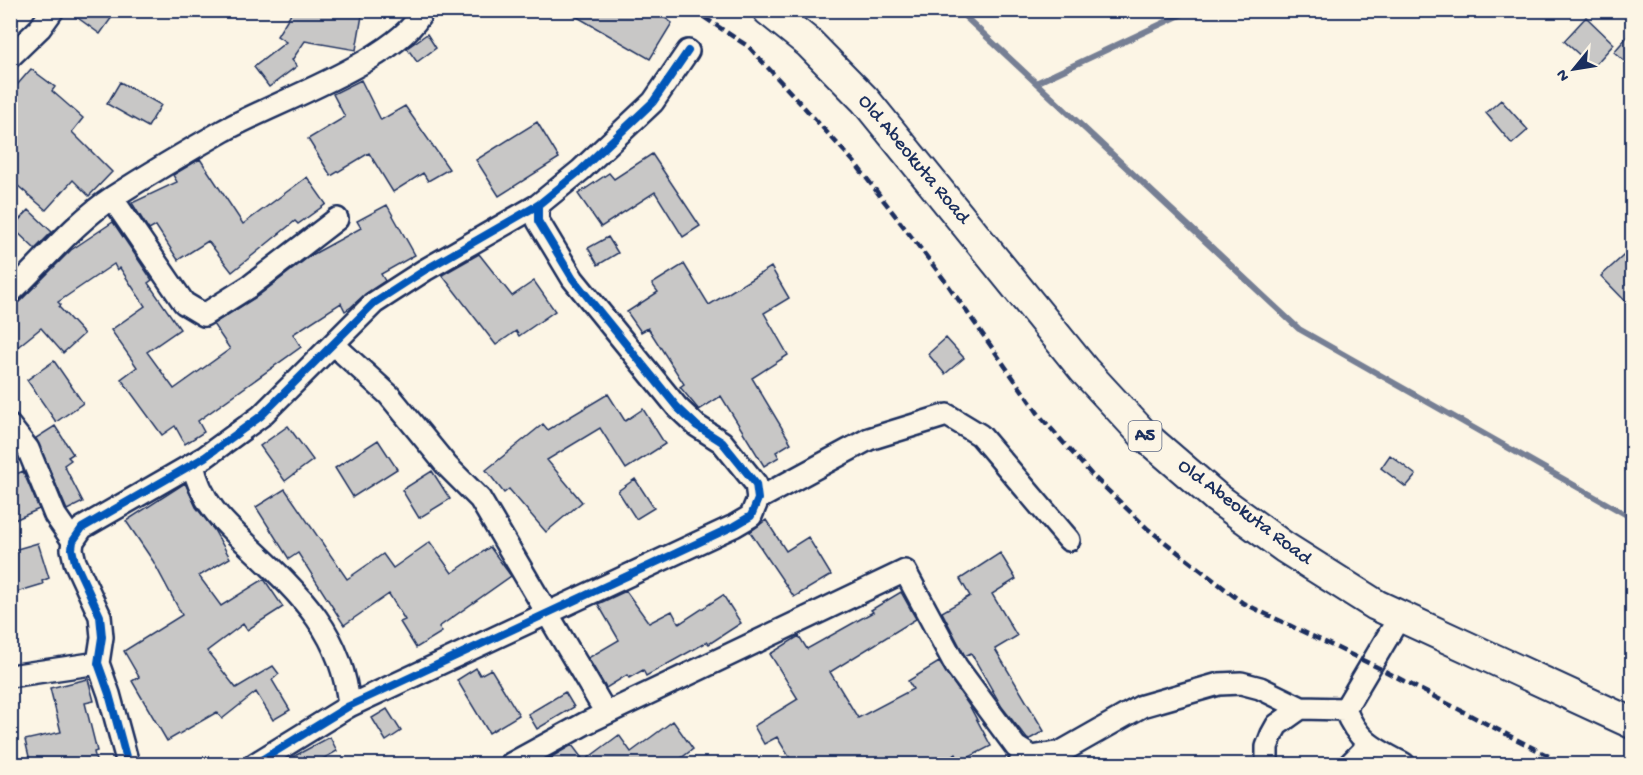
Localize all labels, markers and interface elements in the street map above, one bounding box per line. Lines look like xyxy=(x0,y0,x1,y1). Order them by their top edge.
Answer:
north arrow xyxy=(1544,39,1604,99)
text: N xyxy=(1553,65,1575,84)
street label: Old Abeokuta Road xyxy=(852,91,975,231)
road number: A5 xyxy=(1128,421,1162,451)
street label: Old Abeokuta Road xyxy=(1172,455,1317,572)

